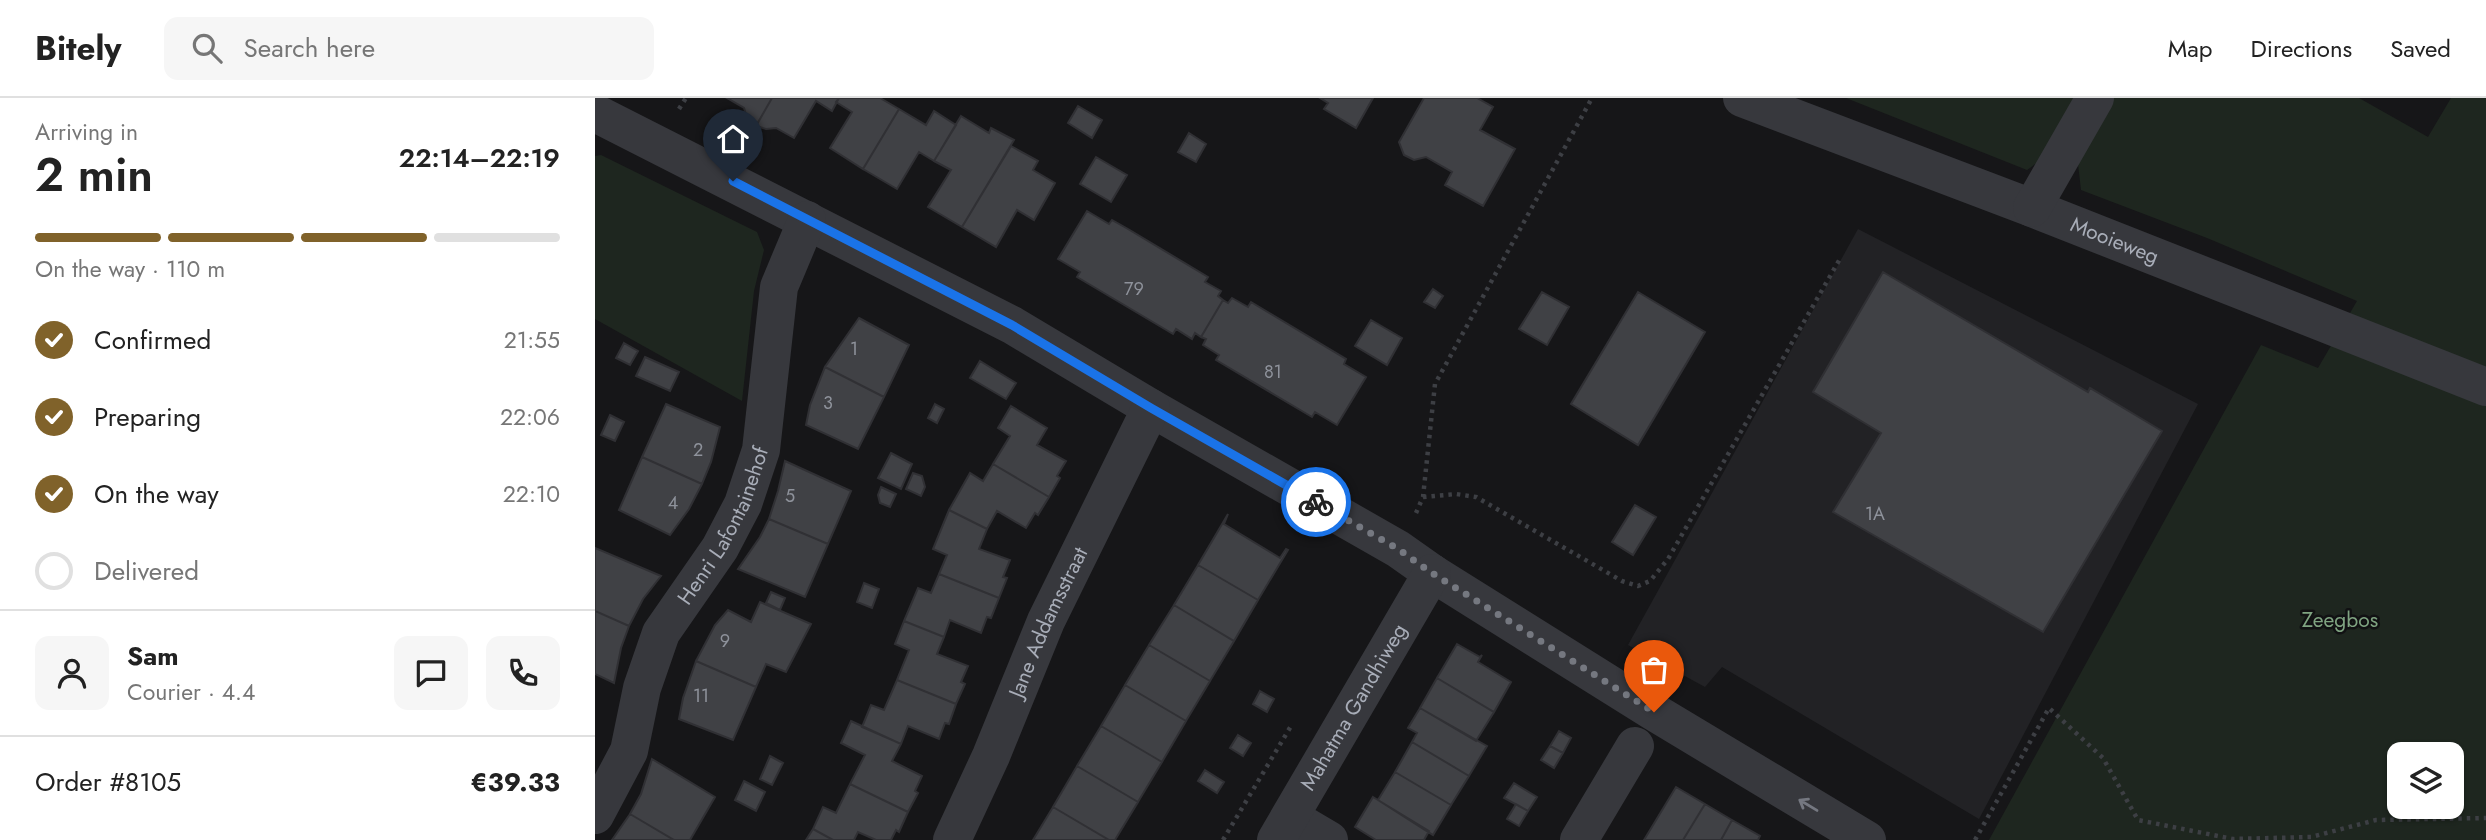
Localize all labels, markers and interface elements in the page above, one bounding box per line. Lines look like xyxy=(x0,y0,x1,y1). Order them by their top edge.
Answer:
search box xyxy=(164,17,654,80)
text: Bitely xyxy=(35,25,122,72)
icon: search xyxy=(188,29,226,67)
text: Search here xyxy=(244,29,375,67)
text: Map xyxy=(2168,31,2213,66)
text: Directions xyxy=(2251,31,2352,66)
text: Saved xyxy=(2390,31,2451,66)
pin xyxy=(703,109,763,181)
text: Arriving in xyxy=(35,115,138,149)
icon: home xyxy=(714,120,752,158)
text: 22:14–22:19 xyxy=(399,139,560,177)
text: 2 min xyxy=(35,142,153,208)
street label: Mooieweg xyxy=(2066,210,2163,272)
text: On the way · 110 m xyxy=(35,252,225,286)
house number: 79 xyxy=(1124,276,1144,302)
icon: check xyxy=(35,321,73,359)
text: Confirmed xyxy=(94,321,211,359)
text: 21:55 xyxy=(504,323,560,357)
house number: 1 xyxy=(850,336,858,362)
house number: 81 xyxy=(1264,359,1282,385)
house number: 3 xyxy=(823,390,833,416)
icon: check xyxy=(35,398,73,436)
text: Preparing xyxy=(94,398,201,436)
text: 22:06 xyxy=(500,400,560,434)
house number: 2 xyxy=(693,437,703,463)
street label: Henri Lafontainehof xyxy=(670,442,776,611)
courier xyxy=(1281,467,1351,537)
icon: check xyxy=(35,475,73,513)
text: On the way xyxy=(94,475,219,513)
text: 22:10 xyxy=(503,477,560,511)
house number: 5 xyxy=(785,483,795,509)
icon: bike xyxy=(1297,483,1335,521)
house number: 4 xyxy=(668,490,678,516)
house number: 1A xyxy=(1865,501,1885,527)
street label: Jane Addamsstraat xyxy=(1000,542,1095,705)
text: Delivered xyxy=(94,552,199,590)
park label: Zeegbos xyxy=(2302,605,2378,635)
street label: Mahatma Gandhiweg xyxy=(1293,618,1414,796)
house number: 9 xyxy=(720,628,730,654)
button: person xyxy=(35,636,109,710)
button: chat xyxy=(394,636,468,710)
button: phone xyxy=(486,636,560,710)
text: Sam xyxy=(127,637,179,675)
pin xyxy=(1624,640,1684,712)
icon: bag xyxy=(1635,651,1673,689)
text: Courier · 4.4 xyxy=(127,675,255,709)
house number: 11 xyxy=(693,683,709,709)
map controls xyxy=(2387,742,2464,819)
button: layers xyxy=(2387,742,2464,819)
text: Order #8105 xyxy=(35,763,181,801)
text: €39.33 xyxy=(471,763,560,801)
one-way arrow xyxy=(1798,798,1818,812)

